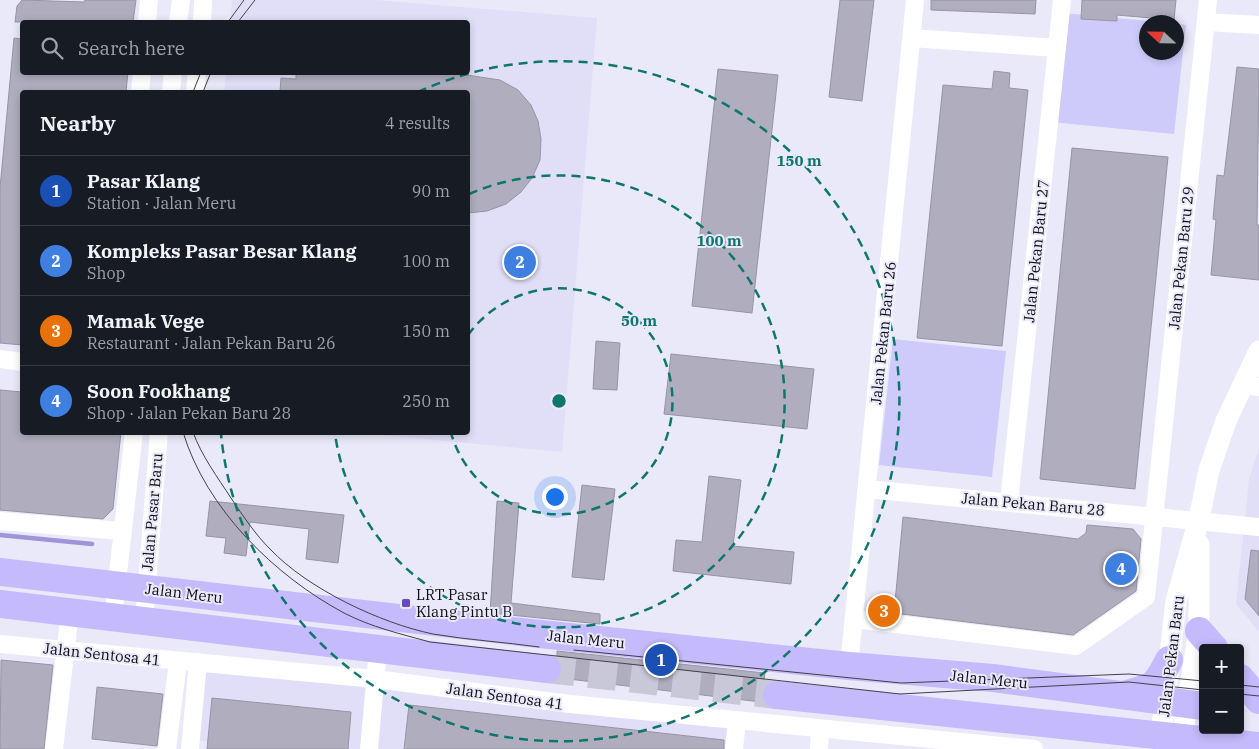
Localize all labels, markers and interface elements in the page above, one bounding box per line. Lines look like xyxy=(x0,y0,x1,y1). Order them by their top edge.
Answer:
north arrow xyxy=(1139,15,1184,60)
search box xyxy=(20,20,470,75)
icon: search xyxy=(38,34,66,62)
text: Search here xyxy=(78,36,185,60)
text: Nearby xyxy=(40,109,116,137)
text: 4 results xyxy=(385,113,450,133)
text: 150 m xyxy=(776,151,822,170)
text: Pasar Klang xyxy=(87,169,200,193)
street label: Jalan Pekan Baru 27 xyxy=(1019,178,1053,324)
text: 1 xyxy=(51,181,61,201)
text: 90 m xyxy=(412,181,450,201)
street label: Jalan Pekan Baru 29 xyxy=(1164,185,1198,331)
text: Station · Jalan Meru xyxy=(87,193,236,213)
text: 100 m xyxy=(696,231,742,250)
text: Kompleks Pasar Besar Klang xyxy=(87,239,356,263)
pin: 2 xyxy=(504,243,536,281)
text: 2 xyxy=(51,251,61,271)
text: 100 m xyxy=(402,251,450,271)
street label: Jalan Pekan Baru 26 xyxy=(866,260,900,406)
text: Shop xyxy=(87,263,125,283)
text: Mamak Vege xyxy=(87,309,204,333)
text: 50 m xyxy=(621,311,657,330)
text: 3 xyxy=(51,321,61,341)
text: 150 m xyxy=(402,321,450,341)
text: Restaurant · Jalan Pekan Baru 26 xyxy=(87,333,336,353)
text: Soon Fookhang xyxy=(87,379,230,403)
text: 4 xyxy=(51,391,61,411)
text: 250 m xyxy=(402,391,450,411)
centre of rings xyxy=(550,392,568,410)
text: Shop · Jalan Pekan Baru 28 xyxy=(87,403,291,423)
street label: Jalan Pasar Baru xyxy=(137,452,167,572)
your location xyxy=(542,484,568,510)
street label: Jalan Pekan Baru 28 xyxy=(961,488,1105,520)
pin: 4 xyxy=(1105,550,1137,588)
street label: Jalan Meru xyxy=(144,579,224,607)
place label: LRT Pasar Klang Pintu B xyxy=(416,585,512,621)
pin: 3 xyxy=(868,592,900,630)
street label: Jalan Pekan Baru xyxy=(1154,594,1188,718)
marker: LRT Pasar Klang Pintu B xyxy=(400,597,412,609)
street label: Jalan Meru xyxy=(546,625,626,653)
street label: Jalan Sentosa 41 xyxy=(42,638,162,670)
pin: 1 xyxy=(645,641,677,679)
map controls xyxy=(1199,644,1244,734)
button: + xyxy=(1199,644,1244,689)
street label: Jalan Meru xyxy=(949,665,1029,693)
street label: Jalan Sentosa 41 xyxy=(445,678,565,714)
button: − xyxy=(1199,689,1244,734)

